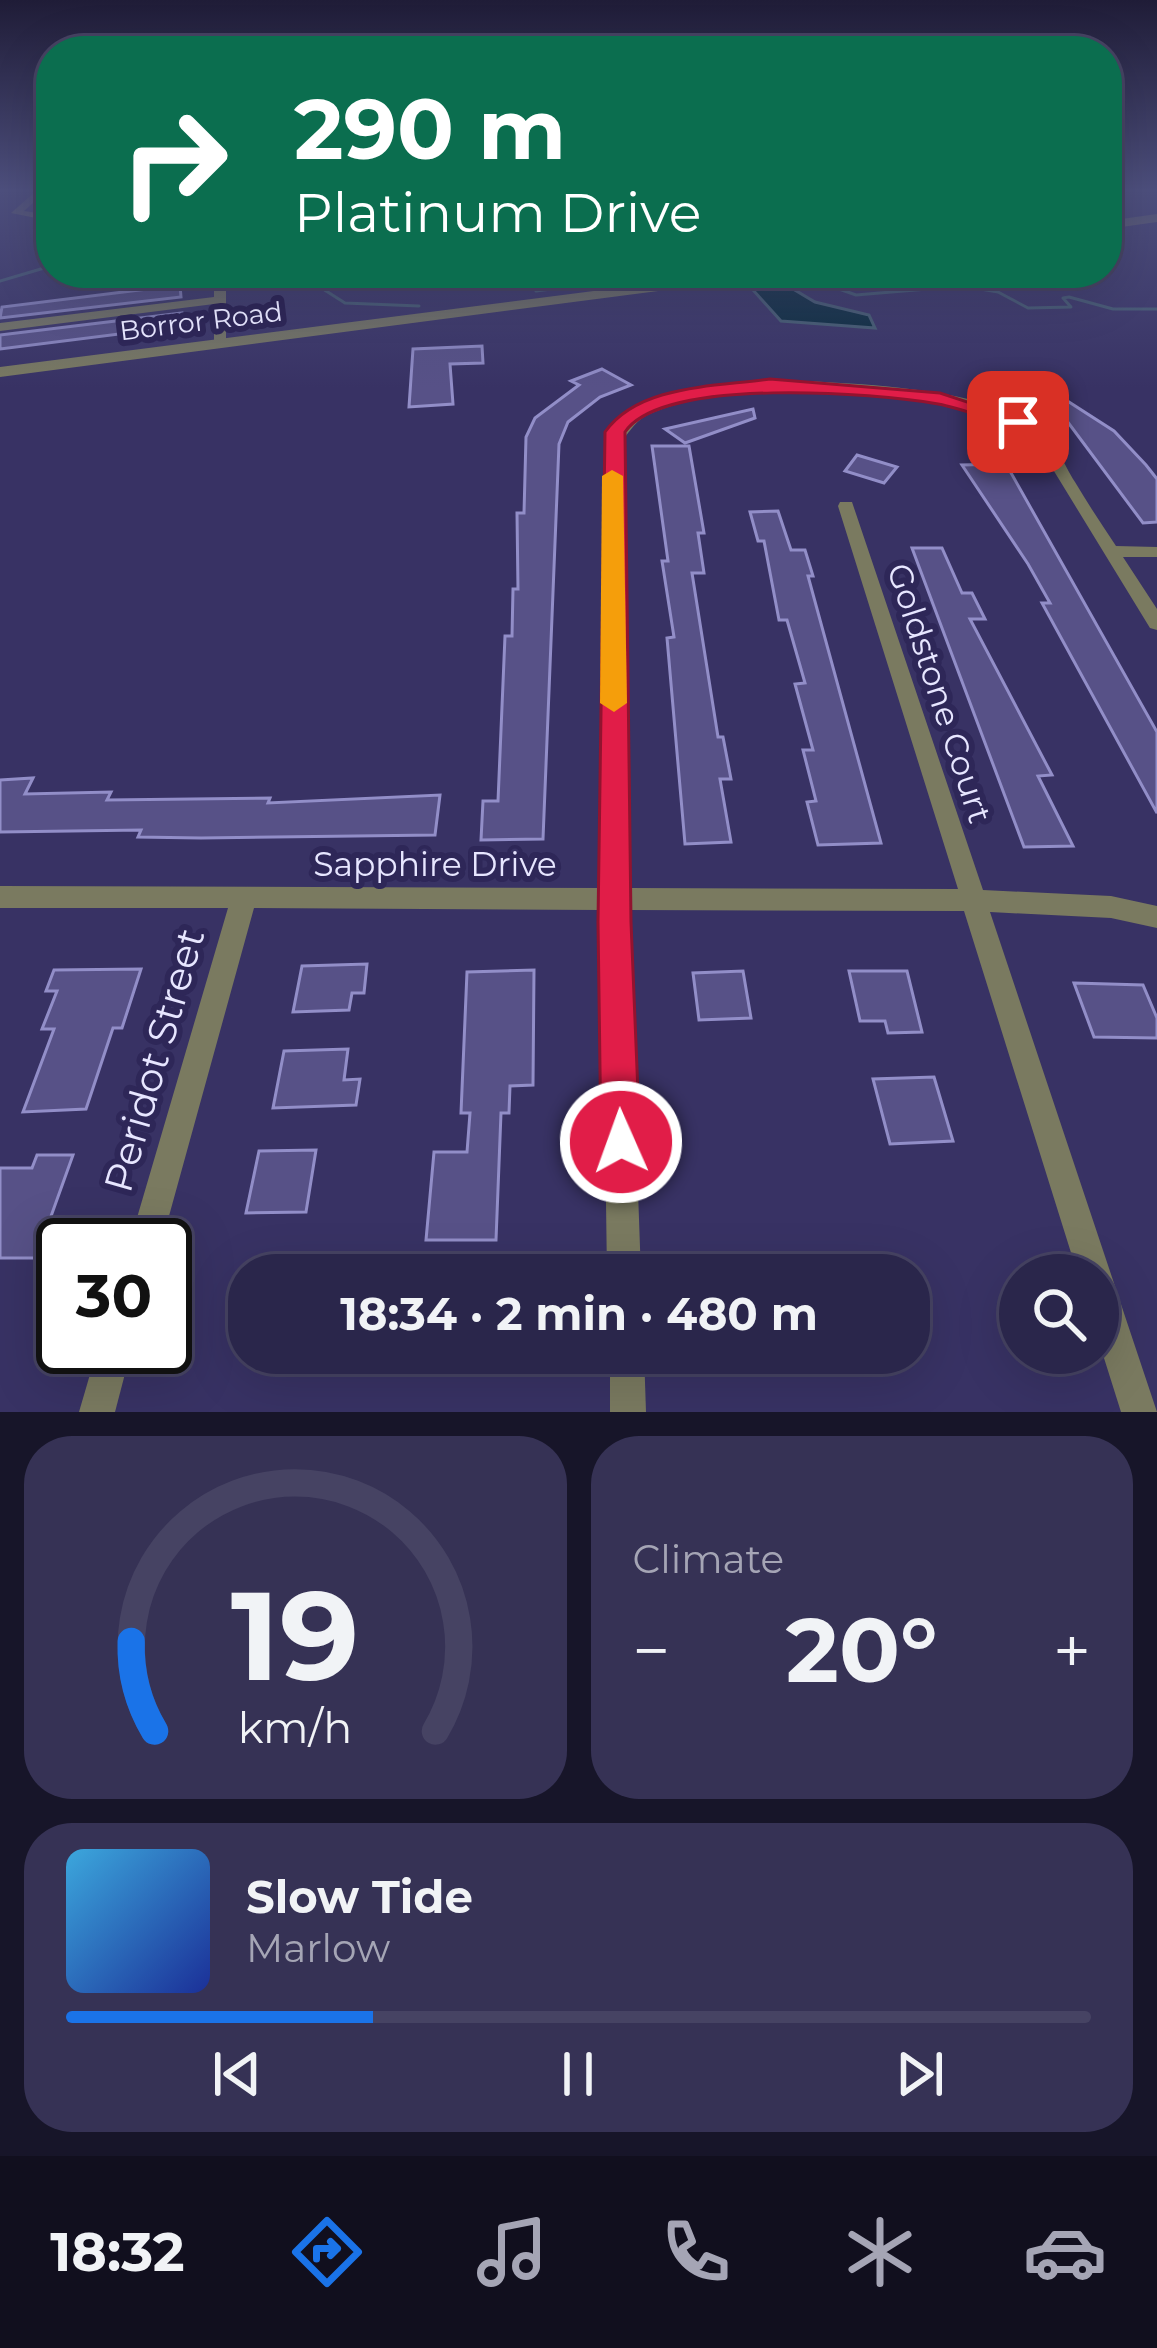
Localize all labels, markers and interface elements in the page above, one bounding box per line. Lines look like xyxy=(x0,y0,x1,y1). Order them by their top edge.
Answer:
text: 290 m xyxy=(294,78,566,180)
icon: right xyxy=(96,84,252,240)
text: Platinum Drive xyxy=(294,180,701,246)
street label: Borror Road xyxy=(118,295,284,347)
pin xyxy=(967,371,1069,473)
icon: arrive xyxy=(985,389,1051,455)
street label: Goldstone Court xyxy=(879,558,1001,828)
street label: Sapphire Drive xyxy=(313,844,557,884)
street label: Peridot Street xyxy=(93,923,215,1197)
position arrow xyxy=(558,1079,684,1205)
speed limit sign: 30 xyxy=(36,1218,192,1374)
map controls xyxy=(999,1254,1119,1374)
button: search xyxy=(999,1254,1119,1374)
text: 18:34 · 2 min · 480 m xyxy=(340,1286,818,1341)
text: Climate xyxy=(633,1535,784,1583)
text: 19 xyxy=(231,1559,359,1711)
text: 20° xyxy=(786,1595,938,1705)
text: − xyxy=(633,1610,670,1691)
text: + xyxy=(1053,1610,1091,1691)
text: km/h xyxy=(238,1700,352,1753)
text: Slow Tide xyxy=(246,1869,473,1924)
text: Marlow xyxy=(246,1924,390,1972)
icon: previous xyxy=(204,2041,270,2107)
icon: pause xyxy=(545,2041,611,2107)
icon: next xyxy=(887,2041,953,2107)
icon: directions xyxy=(285,2210,369,2294)
icon: music xyxy=(470,2210,554,2294)
icon: phone xyxy=(654,2210,738,2294)
icon: climate xyxy=(838,2210,922,2294)
icon: car xyxy=(1023,2210,1107,2294)
text: 18:32 xyxy=(50,2219,185,2285)

